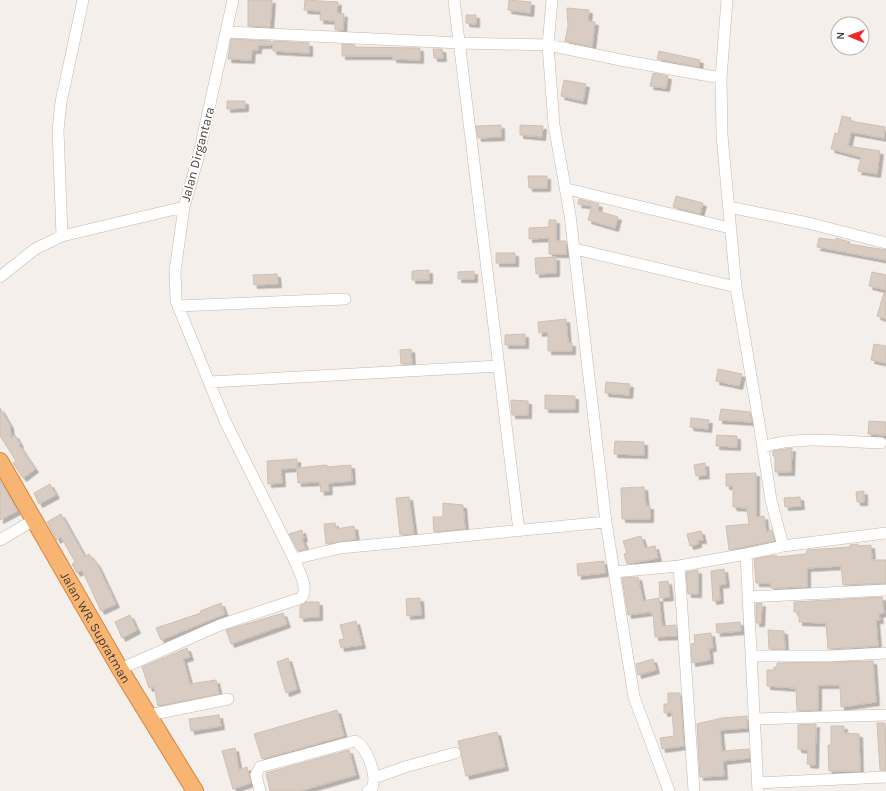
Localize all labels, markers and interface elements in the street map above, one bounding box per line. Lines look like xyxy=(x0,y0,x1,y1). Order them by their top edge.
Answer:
north arrow xyxy=(830,16,870,56)
text: N xyxy=(834,32,847,40)
street label: Jalan Dirgantara xyxy=(178,105,217,203)
street label: Jalan WR. Supratman xyxy=(57,569,134,686)

